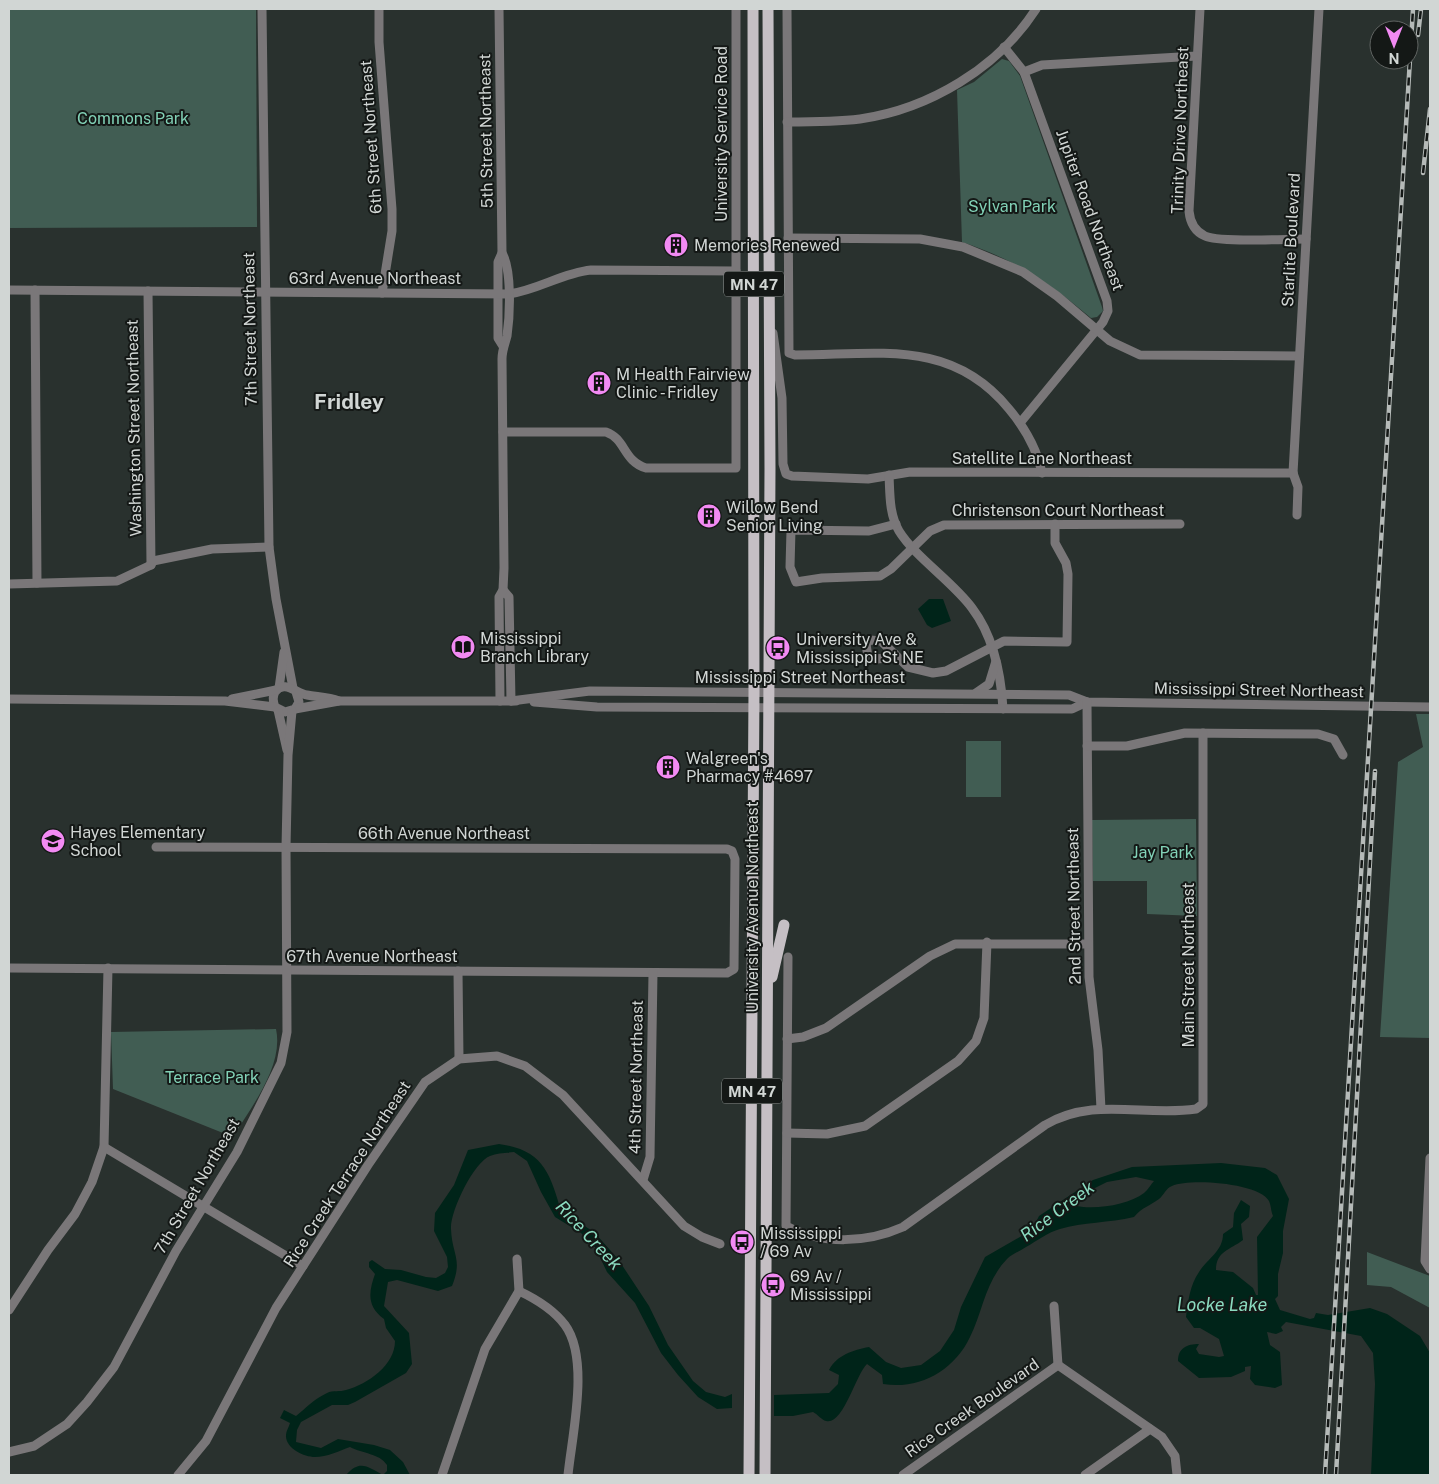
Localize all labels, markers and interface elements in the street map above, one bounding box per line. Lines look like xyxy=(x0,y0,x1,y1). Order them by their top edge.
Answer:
north arrow xyxy=(1369,20,1419,70)
street label: University Service Road xyxy=(712,46,731,222)
street label: Trinity Drive Northeast xyxy=(1168,46,1192,214)
text: N xyxy=(1389,50,1399,66)
street label: 5th Street Northeast xyxy=(475,54,497,208)
street label: 6th Street Northeast xyxy=(356,59,386,215)
park label: Commons Park xyxy=(77,109,189,128)
street label: Jupiter Road Northeast xyxy=(1052,127,1128,293)
street label: Starlite Boulevard xyxy=(1278,172,1304,308)
park label: Sylvan Park xyxy=(968,197,1056,216)
building icon: Memories Renewed xyxy=(663,232,689,258)
place label: Memories Renewed xyxy=(694,236,840,255)
street label: 7th Street Northeast xyxy=(239,252,261,406)
street label: 63rd Avenue Northeast xyxy=(289,269,461,288)
road number: MN 47 xyxy=(724,272,784,296)
street label: Washington Street Northeast xyxy=(123,319,145,537)
place label: M Health Fairview Clinic - Fridley xyxy=(616,365,750,402)
building icon: M Health Fairview Clinic - Fridley xyxy=(586,370,612,396)
district label: Fridley xyxy=(314,389,384,414)
street label: Satellite Lane Northeast xyxy=(952,449,1132,468)
place label: Willow Bend Senior Living xyxy=(726,498,823,535)
street label: Christenson Court Northeast xyxy=(952,501,1164,520)
building icon: Willow Bend Senior Living xyxy=(696,503,722,529)
place label: Mississippi Branch Library xyxy=(480,629,590,666)
place label: University Ave & Mississippi St NE xyxy=(796,630,924,667)
library icon: Mississippi Branch Library xyxy=(450,634,476,660)
bus stop icon: University Ave & Mississippi St NE xyxy=(765,635,791,661)
street label: Mississippi Street Northeast xyxy=(695,668,905,687)
street label: Mississippi Street Northeast xyxy=(1154,679,1364,701)
place label: Walgreen's Pharmacy #4697 xyxy=(686,749,813,786)
building icon: Walgreen's Pharmacy #4697 xyxy=(655,754,681,780)
street label: University Avenue Northeast xyxy=(743,801,762,1013)
place label: Hayes Elementary School xyxy=(70,823,206,860)
street label: 66th Avenue Northeast xyxy=(358,824,530,843)
street label: 2nd Street Northeast xyxy=(1063,827,1085,985)
school or university icon: Hayes Elementary School xyxy=(40,828,66,854)
park label: Jay Park xyxy=(1132,843,1194,862)
street label: Main Street Northeast xyxy=(1179,882,1198,1048)
street label: 67th Avenue Northeast xyxy=(286,947,458,966)
street label: 4th Street Northeast xyxy=(625,1000,647,1154)
park label: Terrace Park xyxy=(165,1068,259,1087)
street label: Rice Creek Terrace Northeast xyxy=(279,1077,415,1271)
road number: MN 47 xyxy=(722,1078,782,1104)
street label: 7th Street Northeast xyxy=(150,1115,244,1257)
water label: Rice Creek xyxy=(1016,1176,1098,1246)
water label: Rice Creek xyxy=(552,1196,627,1274)
place label: Mississippi / 69 Av xyxy=(760,1224,842,1261)
bus stop icon: Mississippi / 69 Av xyxy=(729,1229,755,1255)
place label: 69 Av / Mississippi xyxy=(790,1267,872,1304)
bus stop icon: 69 Av / Mississippi xyxy=(760,1272,786,1298)
water label: Locke Lake xyxy=(1177,1294,1267,1315)
street label: Rice Creek Boulevard xyxy=(901,1355,1043,1461)

